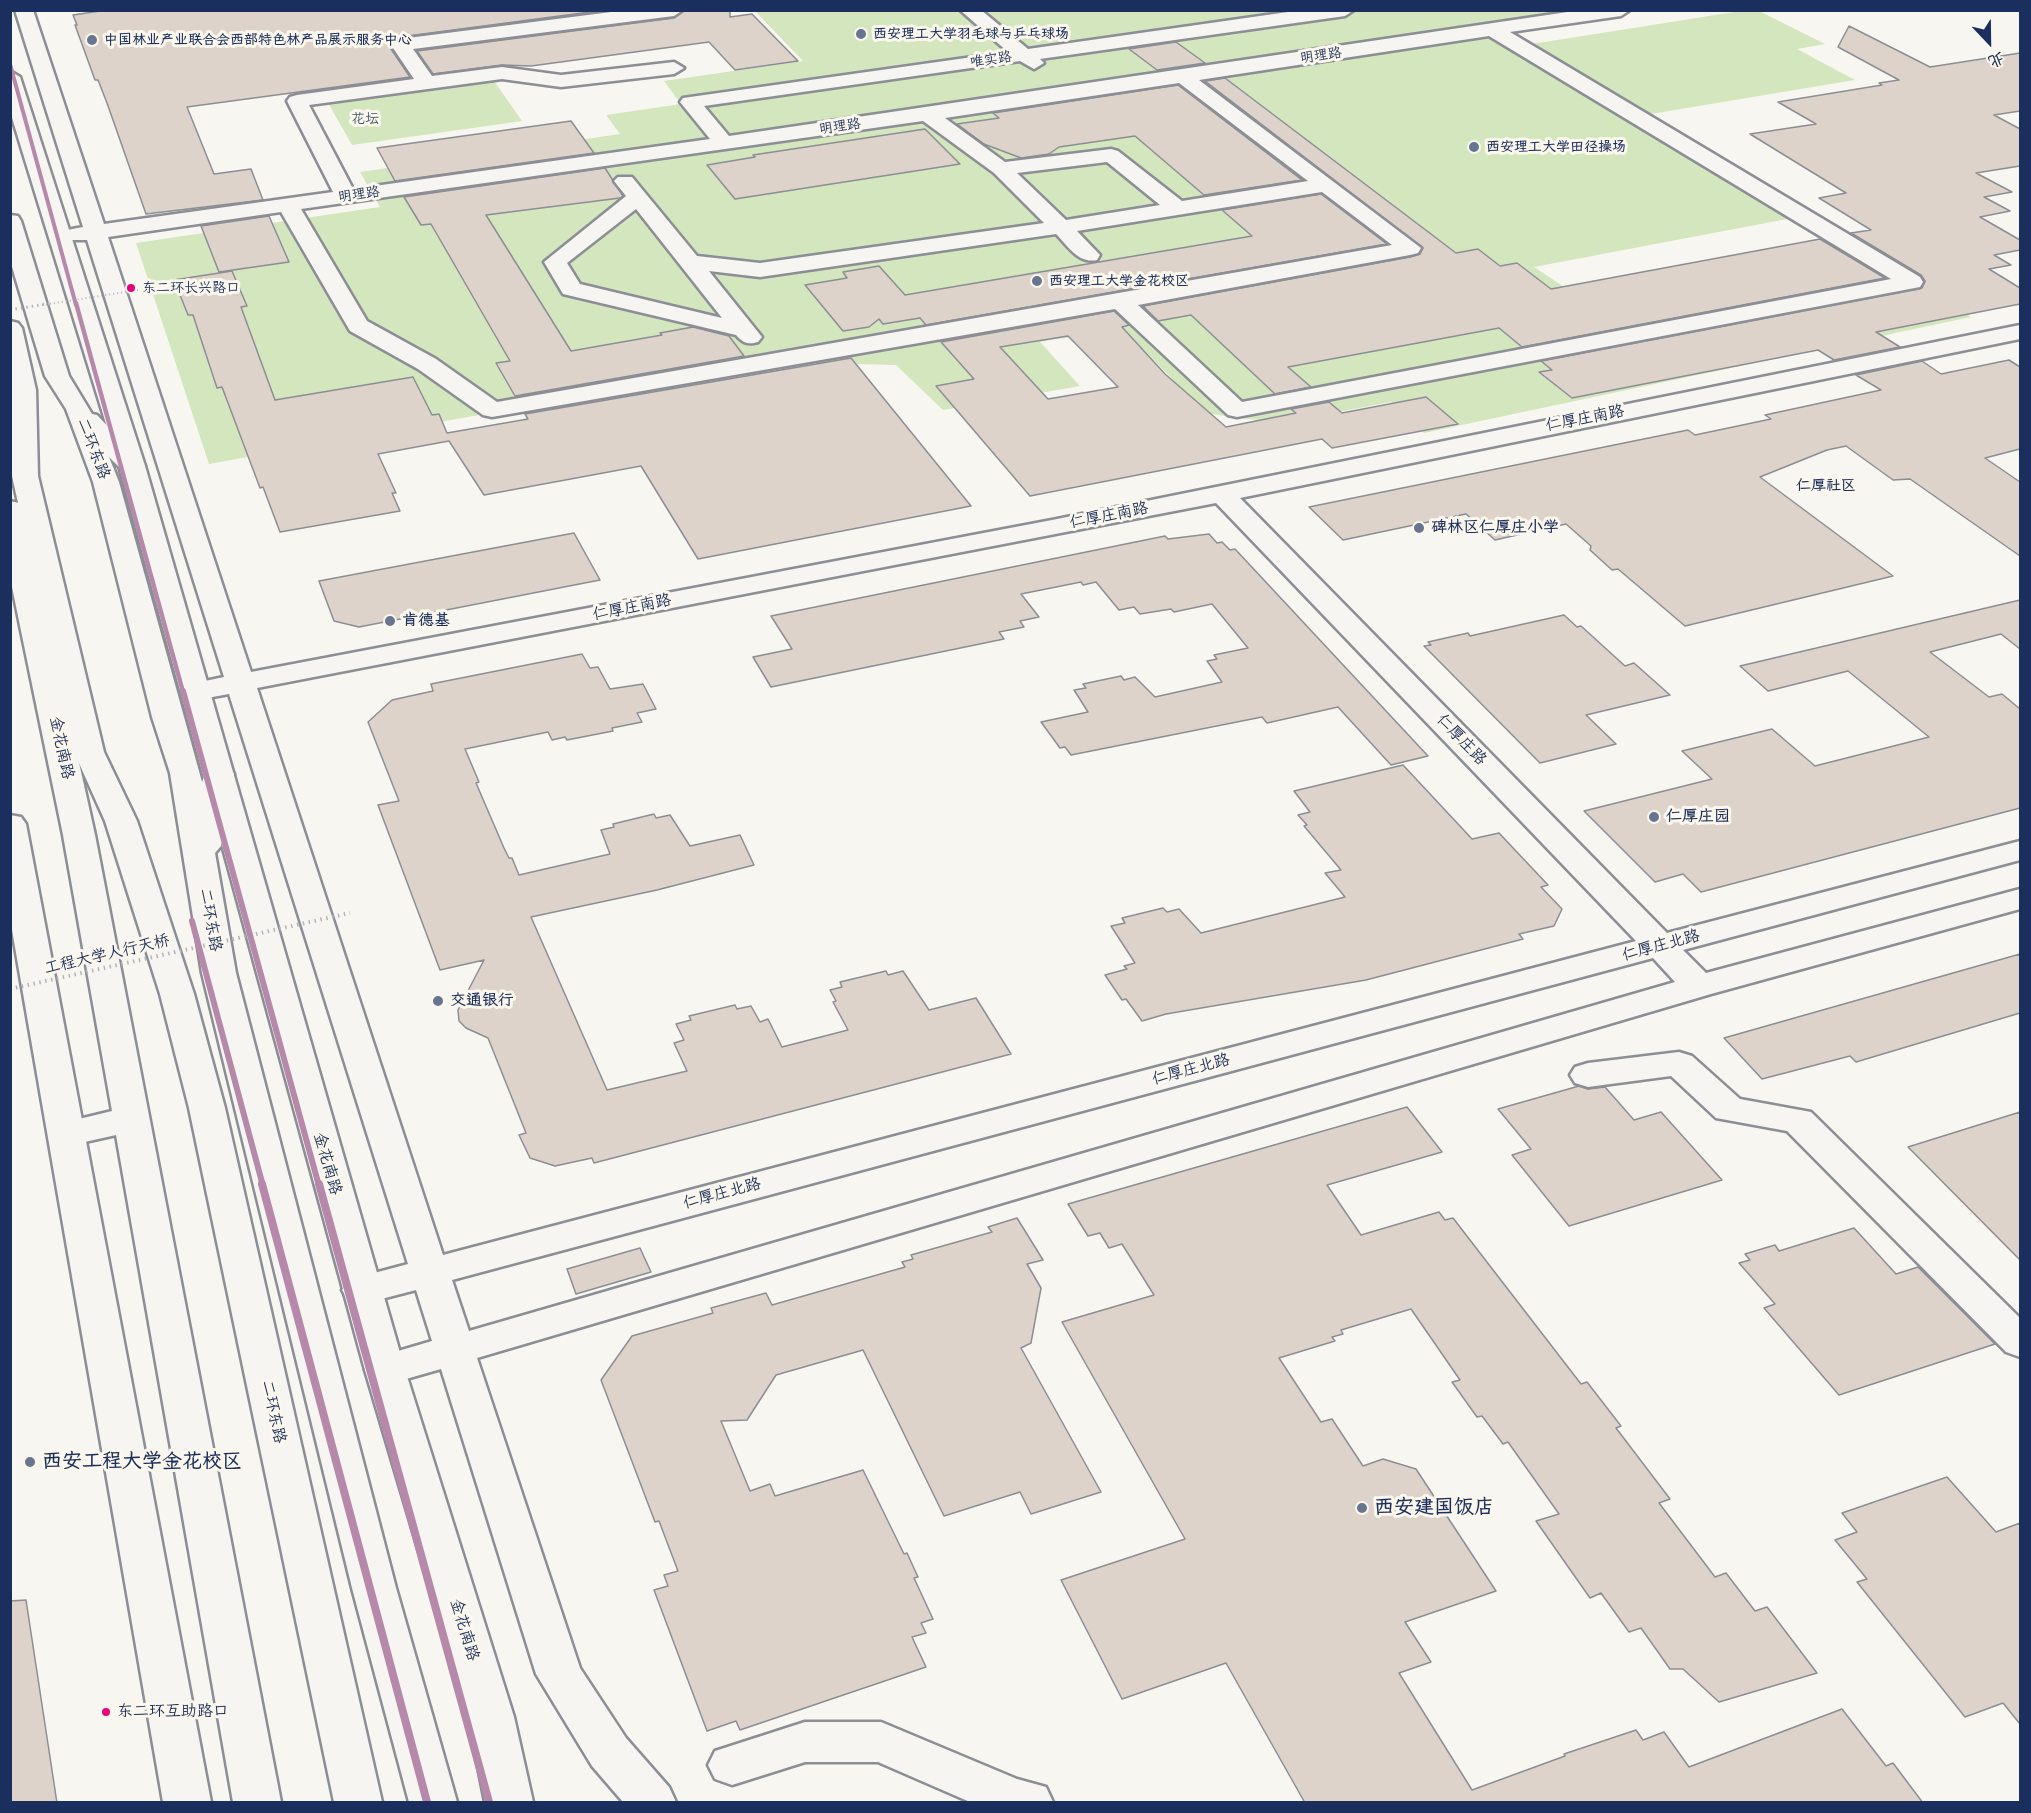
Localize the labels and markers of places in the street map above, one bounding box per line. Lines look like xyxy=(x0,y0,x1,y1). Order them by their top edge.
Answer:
place label: 西安理工大学羽毛球与乒乓球场 xyxy=(873,26,1069,42)
marker: 西安理工大学羽毛球与乒乓球场 xyxy=(854,27,868,41)
place label: 中国林业产业联合会西部特色林产品展示服务中心 xyxy=(104,32,412,48)
marker: 中国林业产业联合会西部特色林产品展示服务中心 xyxy=(85,33,99,47)
place label: 西安理工大学田径操场 xyxy=(1486,139,1626,155)
marker: 西安理工大学田径操场 xyxy=(1467,140,1481,154)
place label: 西安理工大学金花校区 xyxy=(1049,273,1189,289)
marker: 西安理工大学金花校区 xyxy=(1030,274,1044,288)
place label: 东二环长兴路口 xyxy=(142,280,240,296)
marker: 东二环长兴路口 xyxy=(125,282,137,294)
place label: 碑林区仁厚庄小学 xyxy=(1431,518,1559,538)
marker: 碑林区仁厚庄小学 xyxy=(1412,521,1426,535)
place label: 肯德基 xyxy=(402,611,450,631)
marker: 肯德基 xyxy=(383,614,397,628)
place label: 仁厚庄园 xyxy=(1666,807,1730,827)
marker: 仁厚庄园 xyxy=(1647,810,1661,824)
place label: 交通银行 xyxy=(450,991,514,1011)
marker: 交通银行 xyxy=(431,994,445,1008)
place label: 西安工程大学金花校区 xyxy=(42,1450,242,1474)
marker: 西安工程大学金花校区 xyxy=(23,1455,37,1469)
place label: 西安建国饭店 xyxy=(1374,1496,1494,1520)
marker: 西安建国饭店 xyxy=(1355,1501,1369,1515)
place label: 东二环互助路口 xyxy=(117,1702,229,1722)
marker: 东二环互助路口 xyxy=(100,1706,112,1718)

